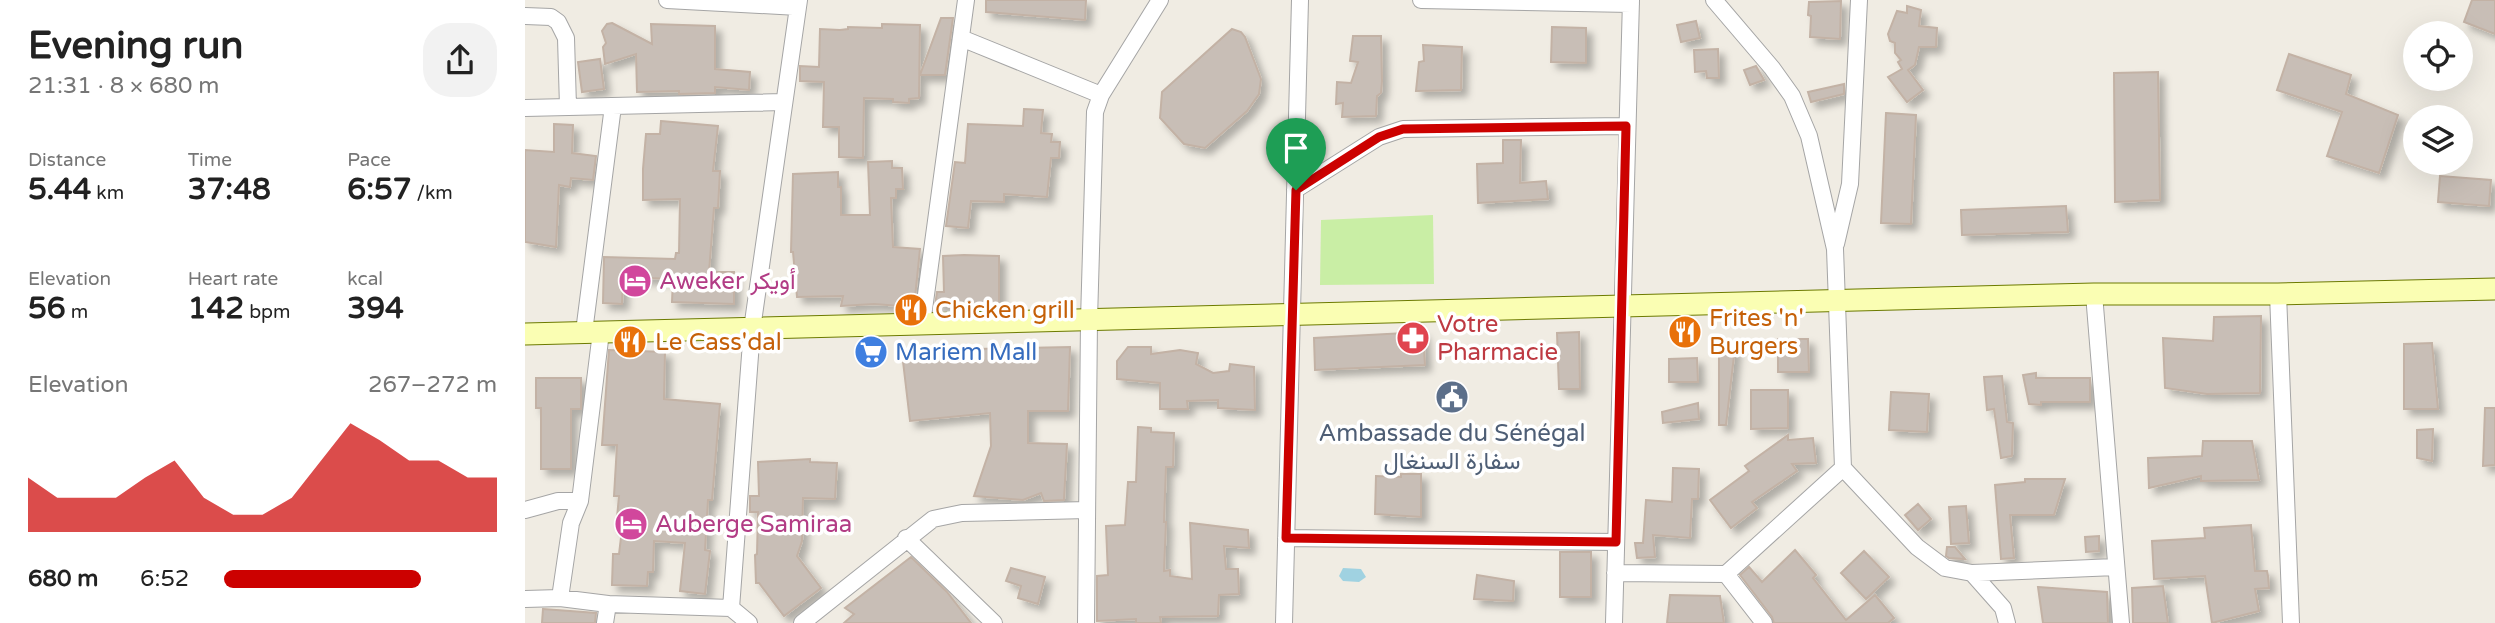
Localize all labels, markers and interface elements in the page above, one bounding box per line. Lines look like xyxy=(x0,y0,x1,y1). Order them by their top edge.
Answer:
map controls xyxy=(2403,21,2473,175)
button: locate xyxy=(2403,21,2473,91)
text: Evening run xyxy=(28,23,243,69)
button: share xyxy=(423,23,497,97)
text: 21:31 · 8 × 680 m xyxy=(28,72,219,100)
button: layers xyxy=(2403,105,2473,175)
pin xyxy=(1266,118,1326,190)
icon: arrive xyxy=(1277,129,1315,167)
text: Distance xyxy=(28,149,106,171)
text: Time xyxy=(188,149,232,171)
text: Pace xyxy=(347,149,391,171)
text: 5.44 xyxy=(28,171,91,208)
text: 37:48 xyxy=(188,171,271,208)
text: 6:57 xyxy=(347,171,412,208)
text: km xyxy=(91,182,124,204)
text: /km xyxy=(412,182,453,204)
hotel icon: Aweker أويكر xyxy=(616,262,654,300)
place label: Aweker أويكر xyxy=(659,267,796,296)
text: Elevation xyxy=(28,268,111,290)
text: Heart rate xyxy=(188,268,278,290)
text: kcal xyxy=(347,268,383,290)
text: 56 xyxy=(28,290,66,327)
text: 142 xyxy=(188,290,244,327)
text: 394 xyxy=(347,290,404,327)
restaurant icon: Chicken grill xyxy=(892,291,930,329)
place label: Chicken grill xyxy=(935,296,1075,325)
text: m xyxy=(66,301,88,323)
text: bpm xyxy=(244,301,291,323)
place label: Frites 'n' Burgers xyxy=(1709,304,1804,361)
place label: Votre Pharmacie xyxy=(1437,310,1558,367)
restaurant icon: Frites 'n' Burgers xyxy=(1666,313,1704,351)
pharmacy icon: Votre Pharmacie xyxy=(1394,319,1432,357)
restaurant icon: Le Cass'dal xyxy=(611,323,649,361)
place label: Le Cass'dal xyxy=(655,328,782,357)
supermarket icon: Mariem Mall xyxy=(852,333,890,371)
place label: Mariem Mall xyxy=(895,338,1037,367)
text: Elevation xyxy=(28,371,129,399)
text: 267–272 m xyxy=(368,371,497,399)
public building icon: Ambassade du Sénégal سفارة السنغال xyxy=(1433,378,1471,416)
place label: Ambassade du Sénégal سفارة السنغال xyxy=(1318,419,1586,476)
hotel icon: Auberge Samiraa xyxy=(612,505,650,543)
place label: Auberge Samiraa xyxy=(655,510,852,539)
text: 680 m xyxy=(28,565,98,593)
text: 6:52 xyxy=(140,565,189,593)

